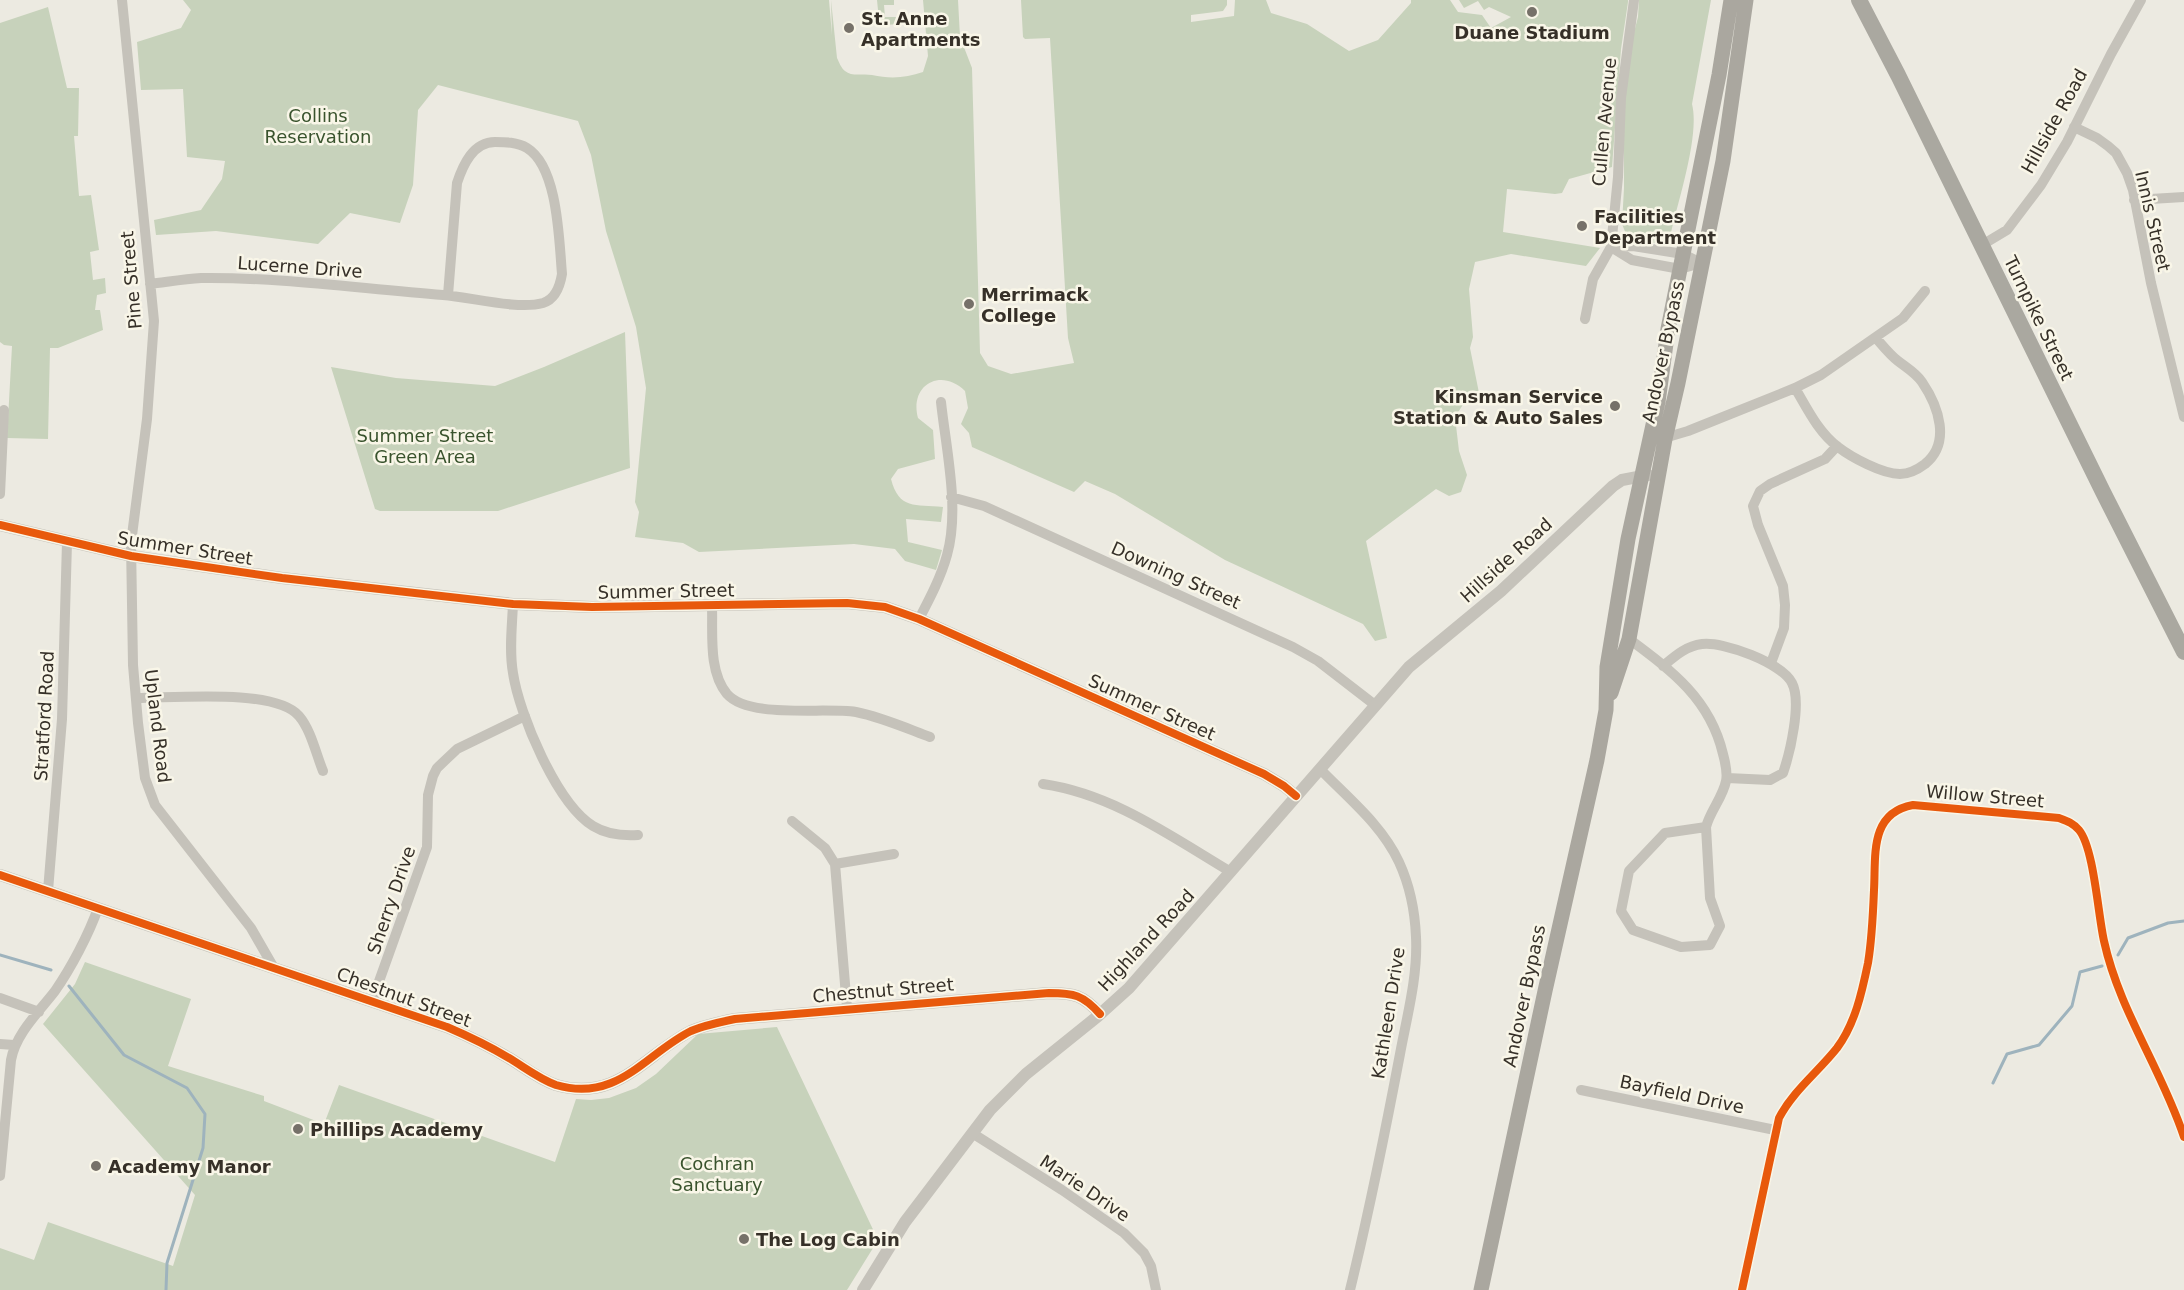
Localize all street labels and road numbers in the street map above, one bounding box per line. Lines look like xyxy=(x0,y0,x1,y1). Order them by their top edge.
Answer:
street label: Cullen Avenue xyxy=(1588,57,1620,187)
street label: Hillside Road xyxy=(2017,65,2091,177)
street label: Innis Street xyxy=(2131,168,2175,274)
street label: Pine Street xyxy=(116,230,146,330)
street label: Turnpike Street xyxy=(1999,251,2078,384)
street label: Lucerne Drive xyxy=(237,252,363,282)
street label: Andover Bypass xyxy=(1638,279,1688,425)
street label: Hillside Road xyxy=(1456,513,1556,607)
street label: Summer Street xyxy=(116,527,254,569)
street label: Downing Street xyxy=(1108,537,1244,613)
street label: Summer Street xyxy=(597,579,735,603)
street label: Stratford Road xyxy=(30,650,58,782)
street label: Upland Road xyxy=(141,668,175,784)
street label: Summer Street xyxy=(1085,670,1219,744)
street label: Willow Street xyxy=(1925,780,2045,812)
street label: Sherry Drive xyxy=(363,843,419,957)
street label: Highland Road xyxy=(1094,885,1198,995)
street label: Andover Bypass xyxy=(1499,923,1549,1069)
street label: Kathleen Drive xyxy=(1367,946,1409,1080)
street label: Chestnut Street xyxy=(334,963,474,1031)
street label: Chestnut Street xyxy=(811,973,955,1007)
street label: Bayfield Drive xyxy=(1618,1071,1746,1117)
street label: Marie Drive xyxy=(1036,1150,1134,1226)

